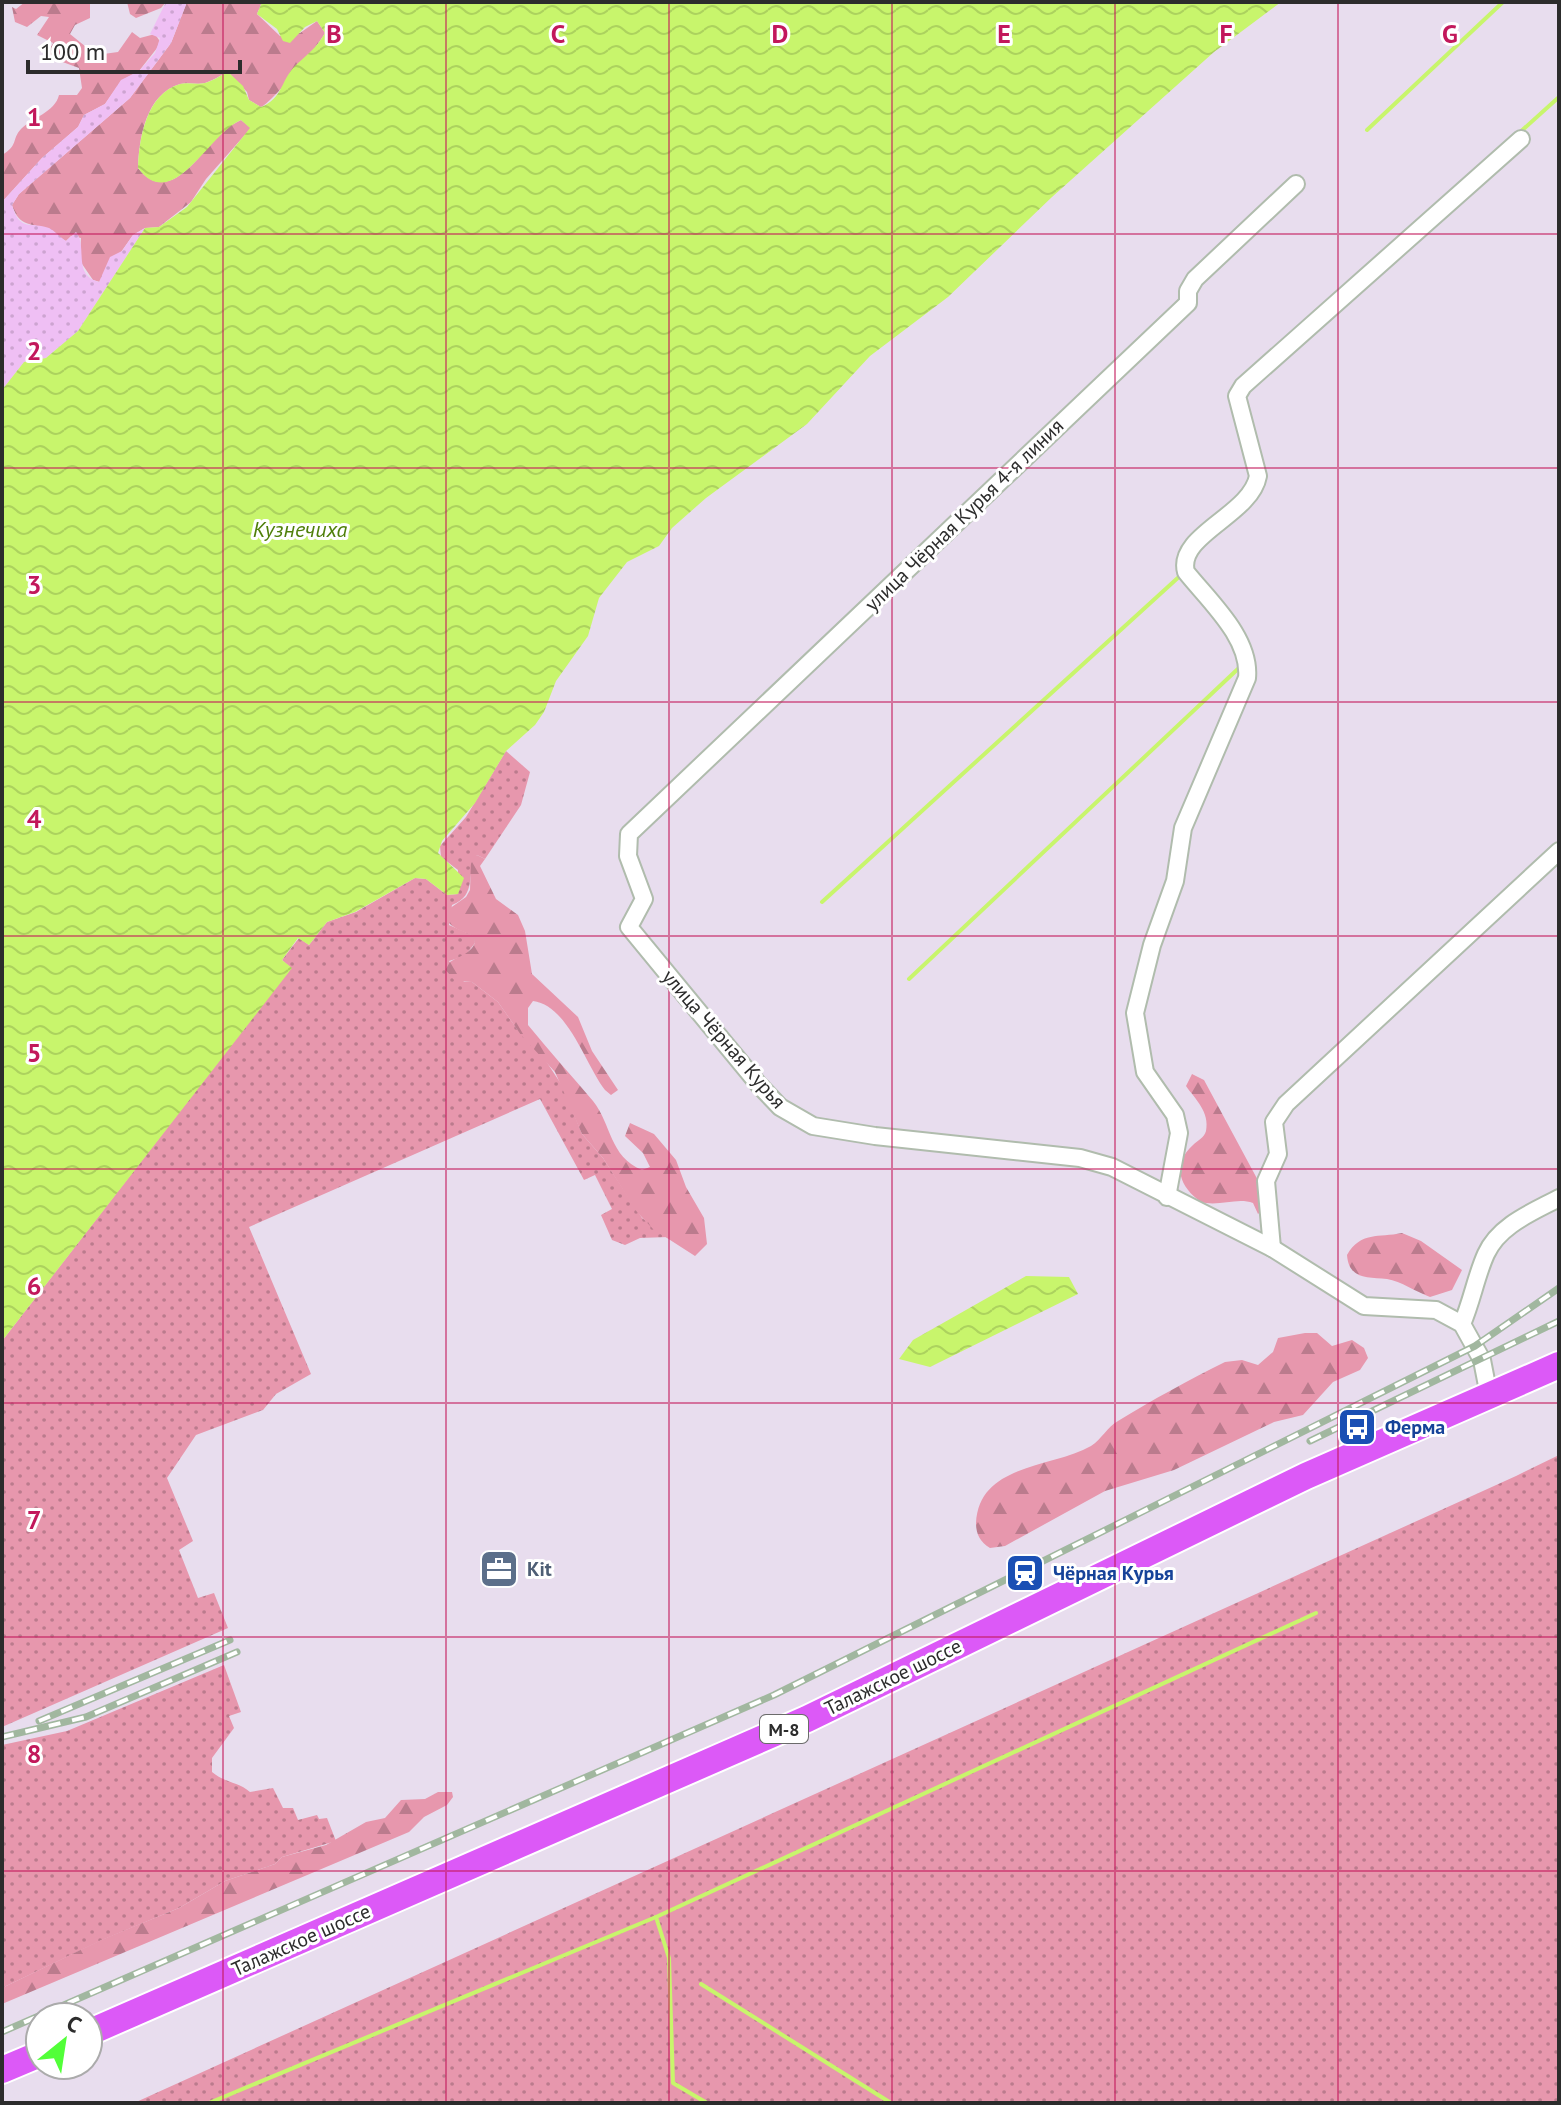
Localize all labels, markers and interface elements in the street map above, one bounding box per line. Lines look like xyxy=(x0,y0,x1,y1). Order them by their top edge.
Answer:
text: B xyxy=(326,17,342,50)
text: C xyxy=(551,17,565,50)
text: D xyxy=(772,17,788,50)
text: E xyxy=(997,17,1011,50)
text: F xyxy=(1219,17,1233,50)
text: G xyxy=(1442,17,1458,50)
scale bar xyxy=(28,24,240,74)
text: 100 m xyxy=(40,36,105,67)
text: 1 xyxy=(27,100,41,133)
text: 2 xyxy=(27,334,41,367)
street label: улица Чёрная Курья 4-я линия xyxy=(859,413,1069,617)
water label: Кузнечиха xyxy=(253,515,347,543)
text: 3 xyxy=(27,568,41,601)
text: 4 xyxy=(27,802,42,835)
street label: улица Чёрная Курья xyxy=(656,964,792,1114)
text: 5 xyxy=(27,1036,41,1069)
text: 6 xyxy=(27,1269,41,1302)
bus stop icon: Ферма xyxy=(1336,1406,1378,1448)
place label: Ферма xyxy=(1385,1414,1445,1440)
text: 7 xyxy=(27,1503,41,1536)
office icon: Kit xyxy=(478,1548,520,1590)
station icon: Чёрная Курья xyxy=(1004,1552,1046,1594)
place label: Kit xyxy=(527,1556,552,1582)
place label: Чёрная Курья xyxy=(1053,1560,1174,1586)
street label: Талажское шоссе xyxy=(820,1633,966,1721)
road number: М-8 xyxy=(760,1715,808,1743)
text: 8 xyxy=(27,1737,41,1770)
street label: Талажское шоссе xyxy=(228,1898,374,1982)
north arrow xyxy=(24,2001,104,2081)
text: С xyxy=(62,2008,86,2039)

